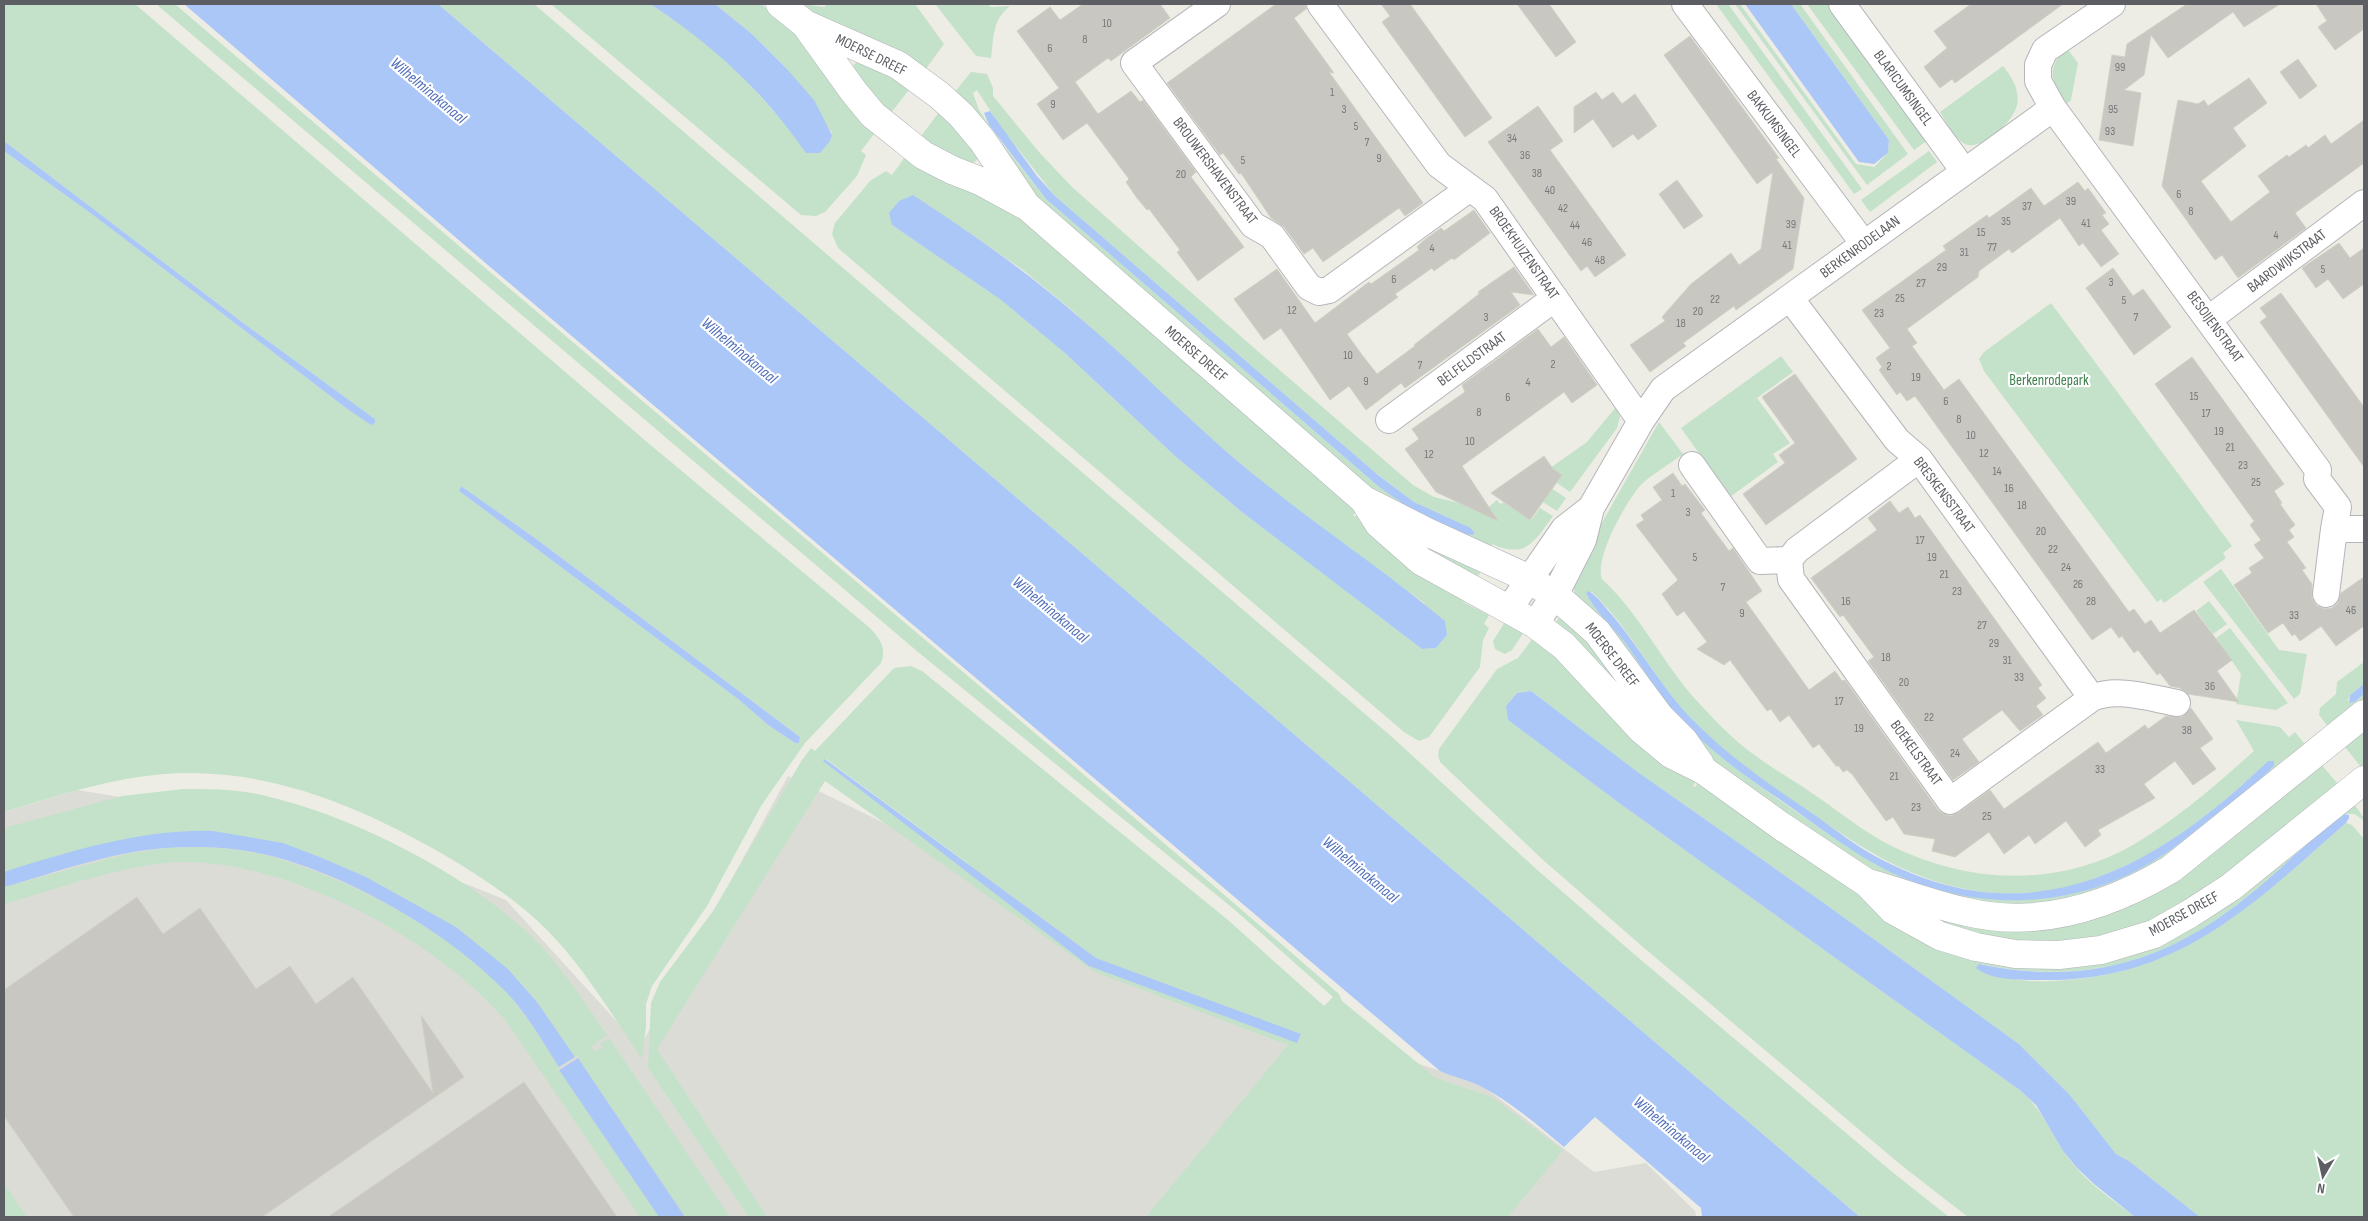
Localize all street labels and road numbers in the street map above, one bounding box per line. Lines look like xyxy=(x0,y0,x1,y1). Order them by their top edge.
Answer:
street label: MOERSE DREEF xyxy=(832,30,910,80)
street label: BLARICUMSINGEL xyxy=(1869,47,1937,130)
street label: BAKKUMSINGEL xyxy=(1743,87,1806,162)
street label: BROUWERSHAVENSTRAAT xyxy=(1168,114,1262,228)
street label: BROEKHUIZENSTRAAT xyxy=(1485,203,1563,303)
street label: BERKENRODELAAN xyxy=(1816,212,1904,282)
street label: BAARDWIJKSTRAAT xyxy=(2244,225,2330,297)
street label: BESOIJENSTRAAT xyxy=(2183,287,2247,367)
street label: MOERSE DREEF xyxy=(1161,322,1231,386)
street label: BELFELDSTRAAT xyxy=(1434,327,1510,391)
street label: BRESKENSSTRAAT xyxy=(1909,453,1979,537)
street label: MOERSE DREEF xyxy=(1581,619,1643,691)
street label: BOEKELSTRAAT xyxy=(1886,716,1946,790)
street label: MOERSE DREEF xyxy=(2146,887,2222,941)

